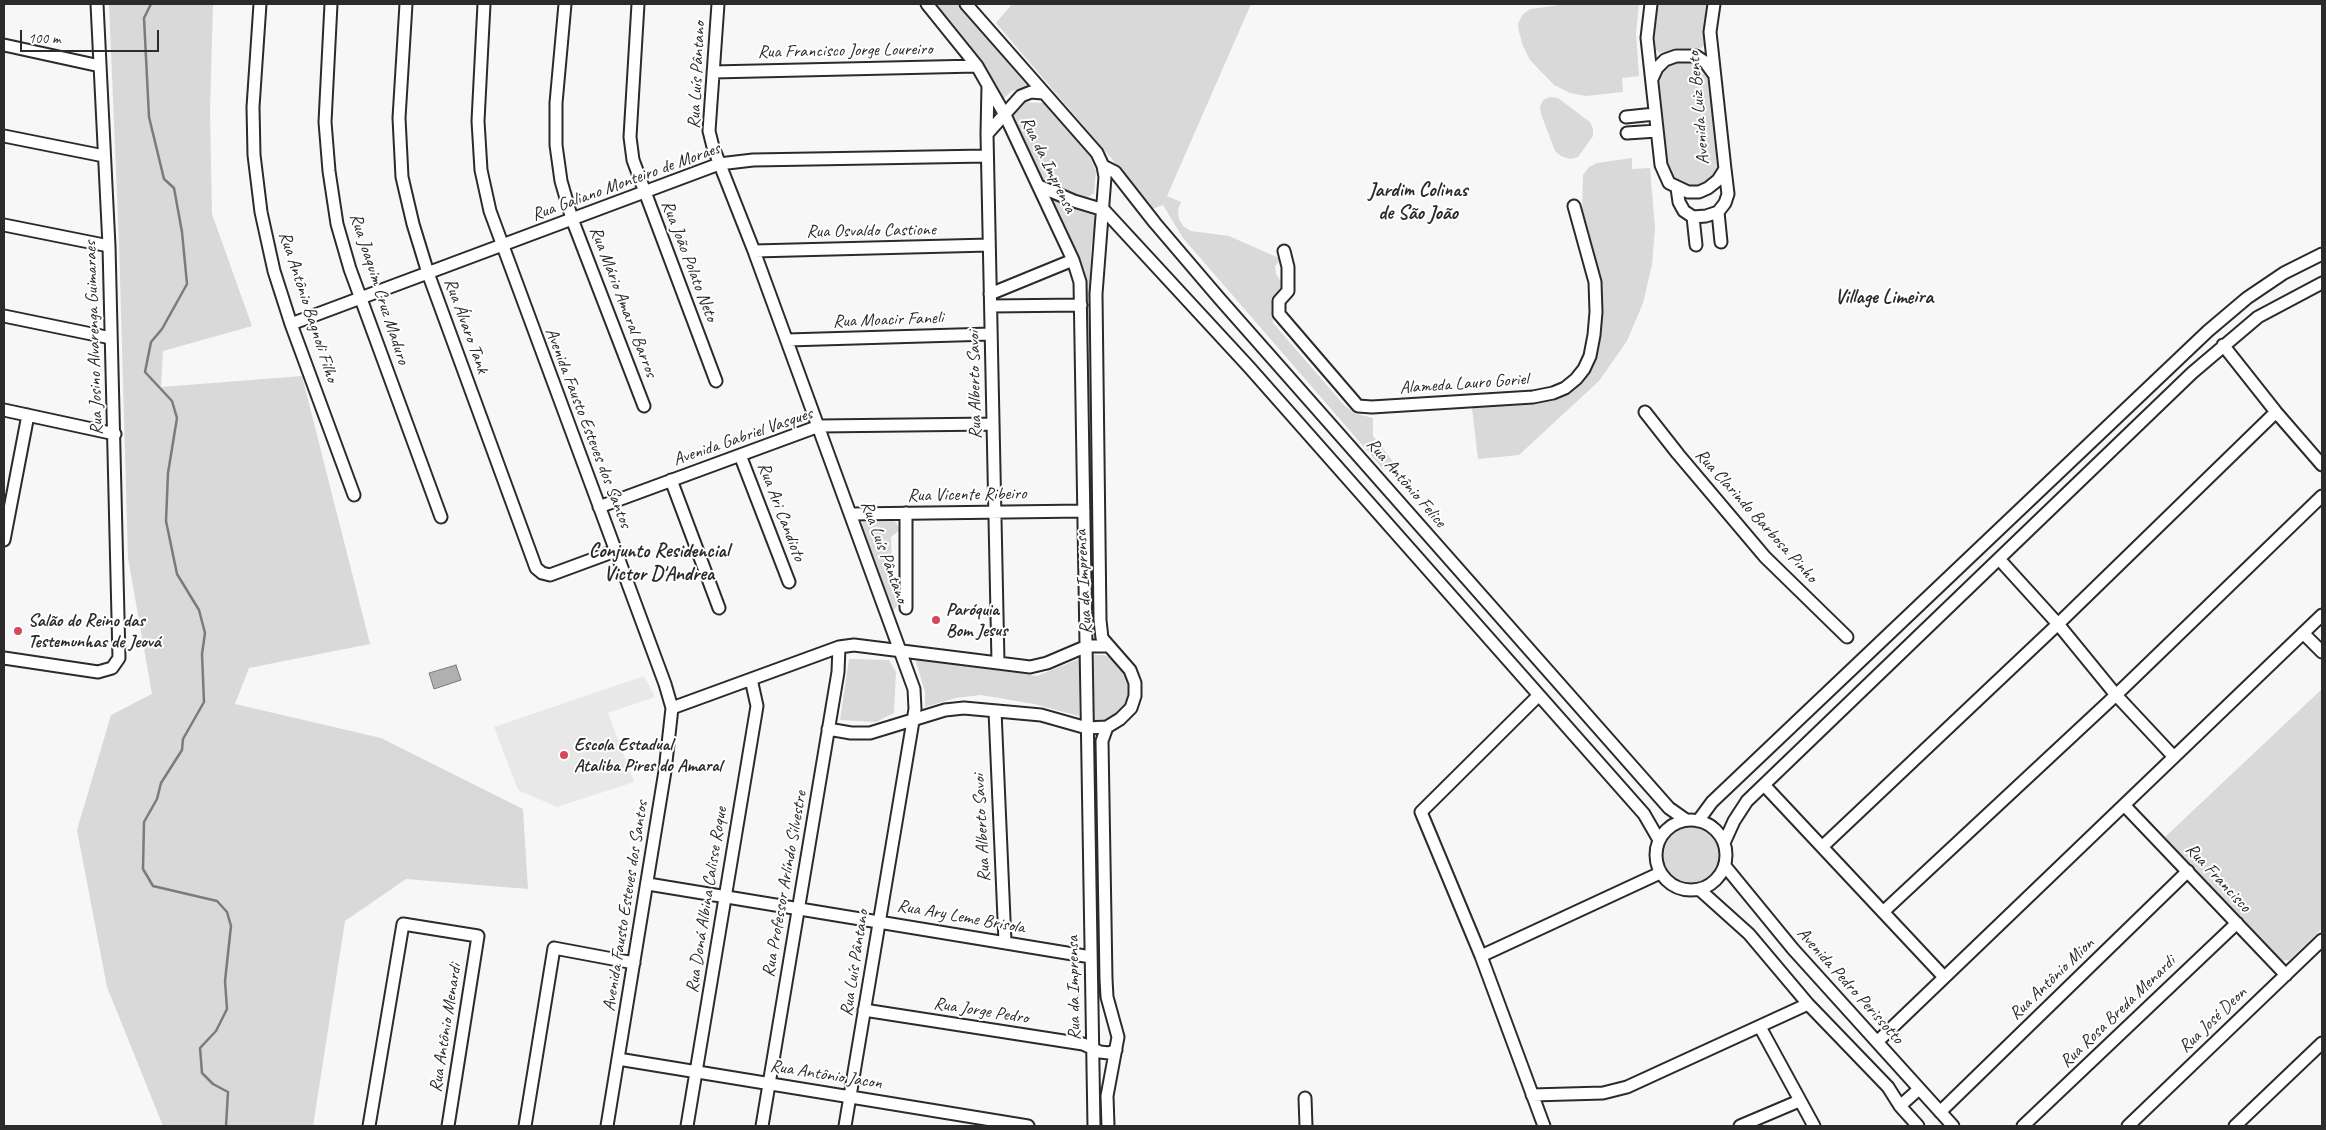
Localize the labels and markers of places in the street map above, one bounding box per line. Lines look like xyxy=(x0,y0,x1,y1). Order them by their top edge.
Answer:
place label: Paróquia Bom Jesus xyxy=(946,599,1007,642)
place label: Salão do Reino das Testemunhas de Jeová xyxy=(28,610,161,652)
marker: Paróquia Bom Jesus xyxy=(930,614,942,626)
marker: Salão do Reino das Testemunhas de Jeová xyxy=(12,625,24,637)
place label: Escola Estadual Ataliba Pires do Amaral xyxy=(574,734,722,776)
marker: Escola Estadual Ataliba Pires do Amaral xyxy=(558,749,570,761)

